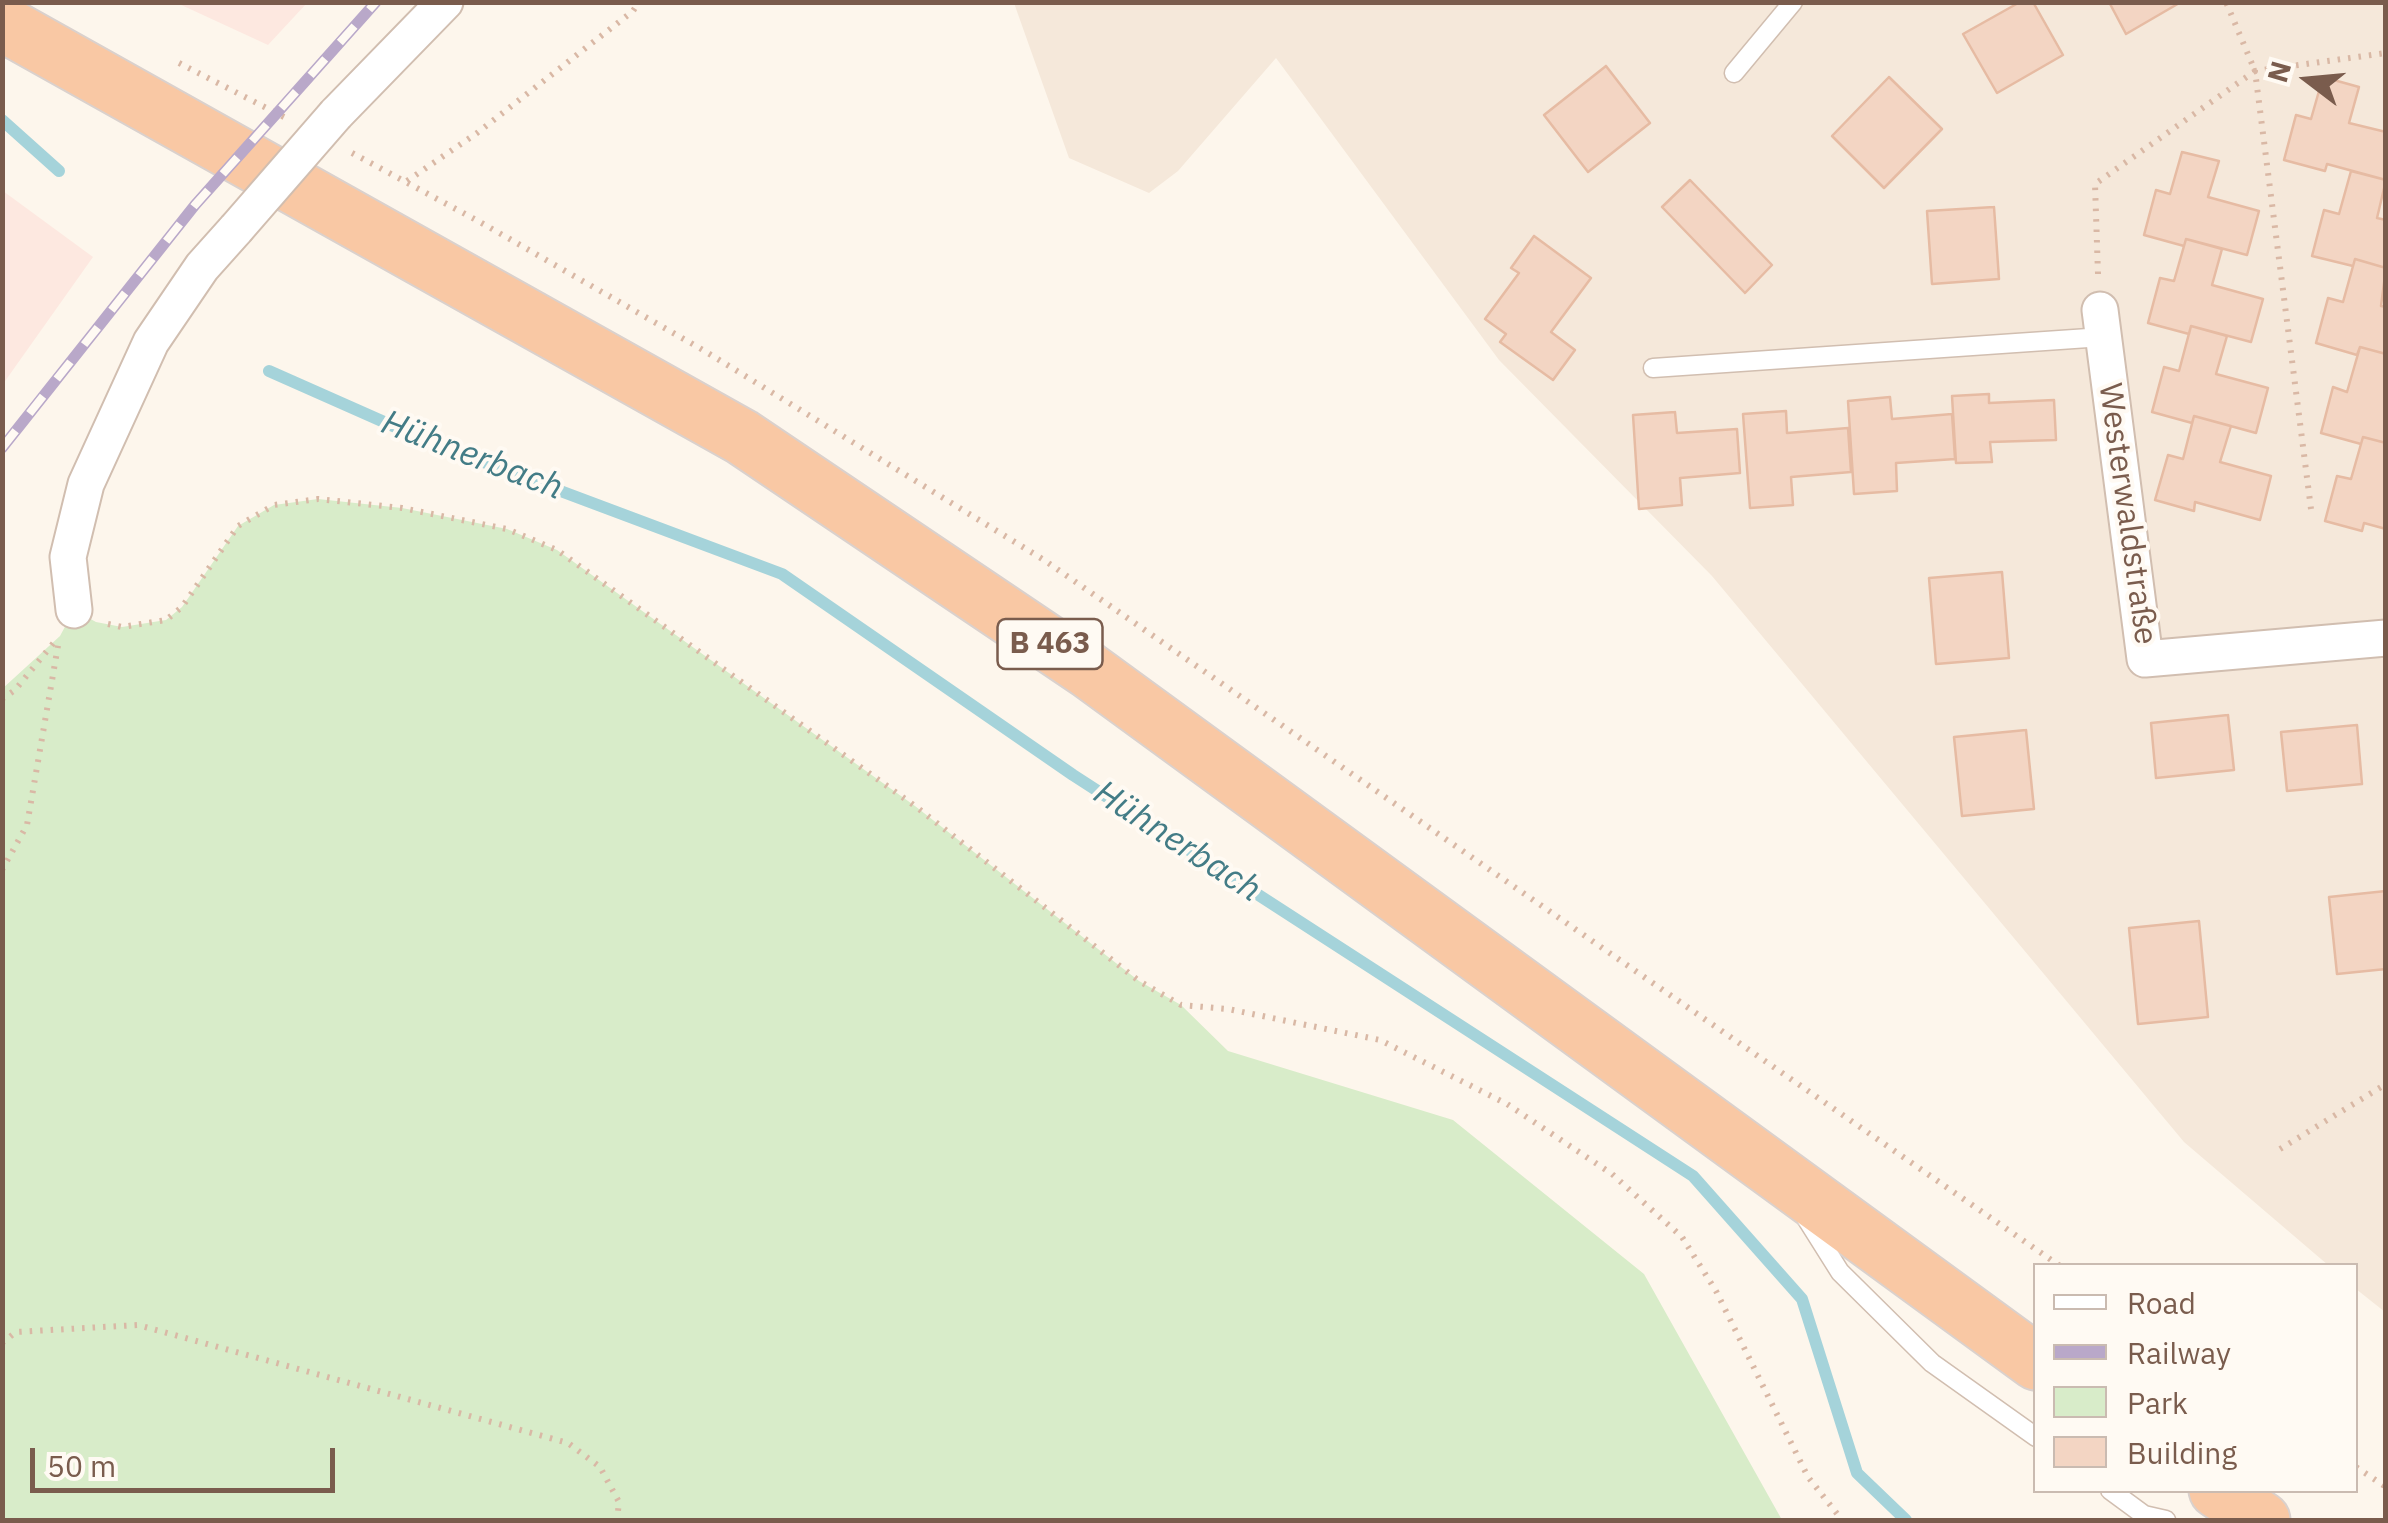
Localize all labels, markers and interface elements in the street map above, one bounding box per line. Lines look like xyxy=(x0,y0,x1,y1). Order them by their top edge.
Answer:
north arrow xyxy=(2258,30,2358,130)
text: N xyxy=(2258,57,2299,86)
street label: Westerwaldstraße xyxy=(2090,381,2164,647)
water label: Hühnerbach xyxy=(375,402,569,510)
road number: B 463 xyxy=(998,619,1102,669)
water label: Hühnerbach xyxy=(1085,772,1269,912)
legend xyxy=(2033,1263,2358,1493)
text: Road xyxy=(2127,1283,2196,1322)
text: Railway xyxy=(2127,1333,2231,1372)
text: Park xyxy=(2127,1383,2188,1422)
scale bar xyxy=(35,1428,340,1490)
text: Building xyxy=(2127,1433,2237,1472)
text: 50 m xyxy=(47,1446,116,1485)

